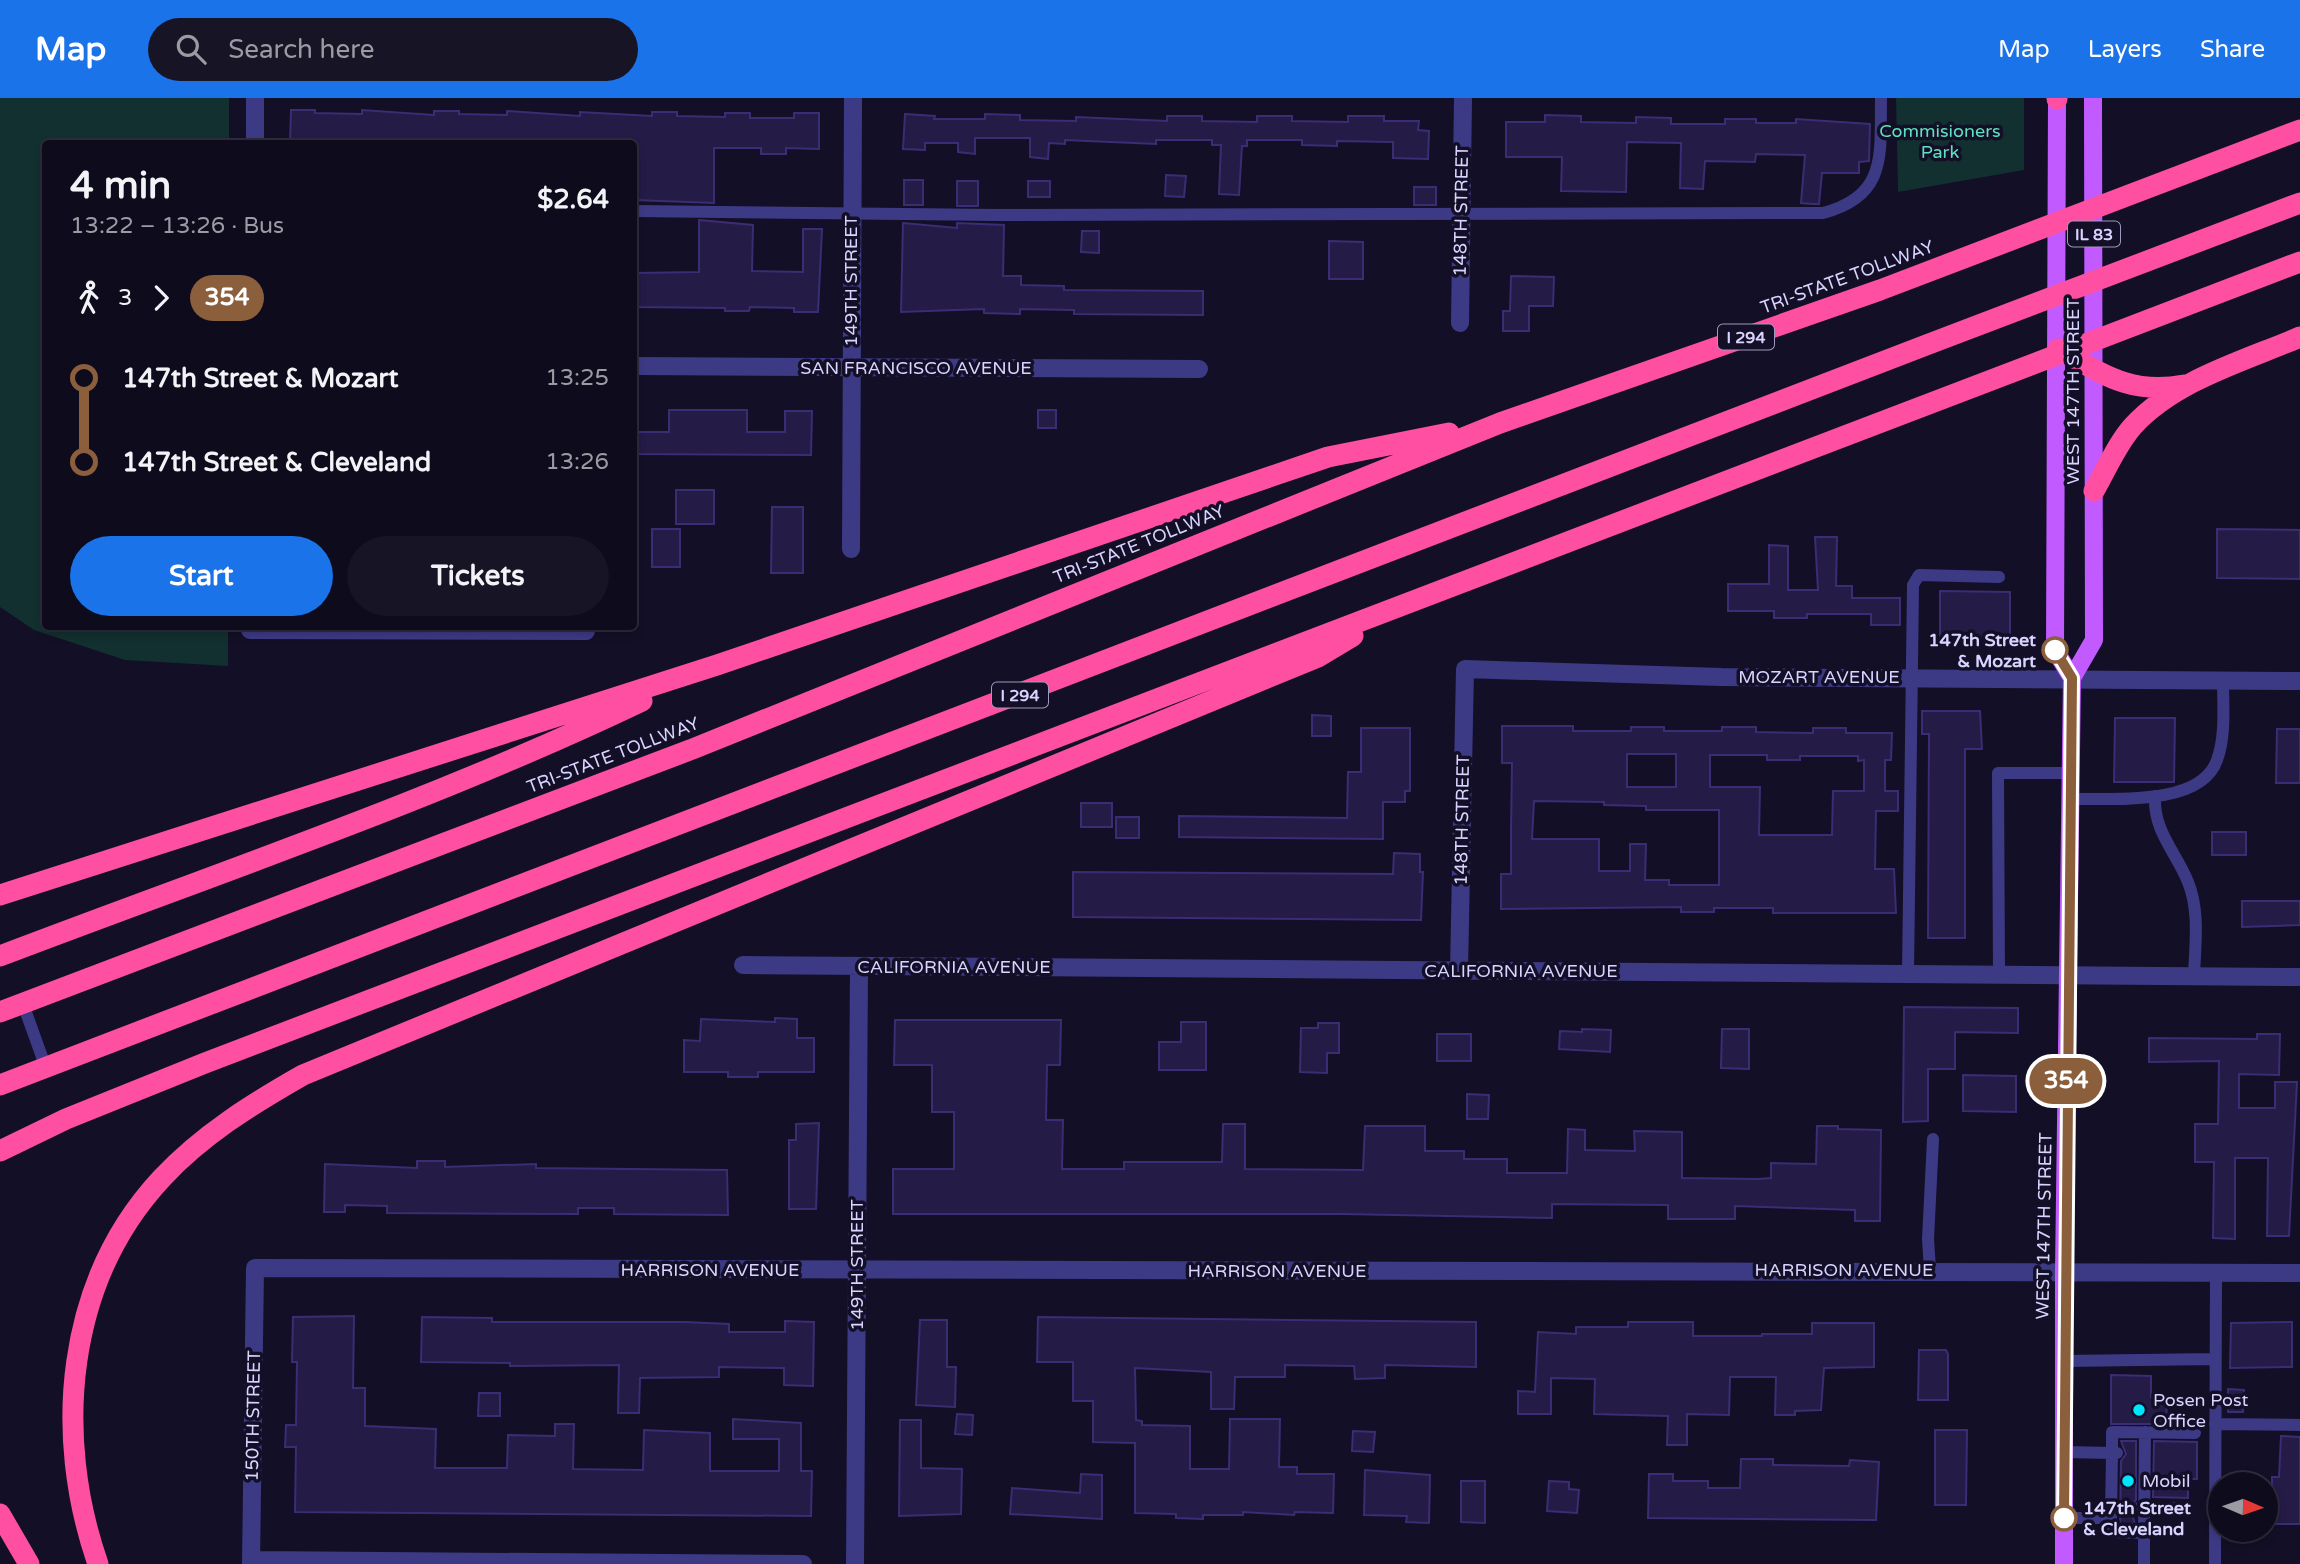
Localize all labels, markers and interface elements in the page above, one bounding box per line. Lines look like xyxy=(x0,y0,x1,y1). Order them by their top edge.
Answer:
search box xyxy=(148,18,638,81)
text: Map xyxy=(35,30,106,69)
icon: search xyxy=(172,30,210,68)
text: Search here xyxy=(228,34,374,65)
text: Map xyxy=(1998,35,2050,64)
text: Layers xyxy=(2088,35,2162,64)
text: Share xyxy=(2200,35,2265,64)
park label: Commisioners Park xyxy=(1879,120,2001,163)
street label: 148TH STREET xyxy=(1449,145,1473,277)
text: 4 min xyxy=(70,163,171,209)
text: $2.64 xyxy=(537,184,609,215)
text: 13:22 – 13:26 · Bus xyxy=(70,212,284,240)
street label: 149TH STREET xyxy=(840,215,862,347)
road number: IL 83 xyxy=(2068,222,2120,246)
street label: TRI-STATE TOLLWAY xyxy=(1757,235,1937,319)
icon: walk xyxy=(70,279,108,317)
icon: forward xyxy=(142,279,180,317)
text: 354 xyxy=(204,283,250,312)
text: 3 xyxy=(118,284,132,312)
street label: WEST 147TH STREET xyxy=(2062,297,2084,485)
road number: I 294 xyxy=(1718,325,1774,350)
street label: SAN FRANCISCO AVENUE xyxy=(800,357,1032,379)
text: 147th Street & Mozart xyxy=(122,363,398,394)
text: 13:25 xyxy=(545,364,609,392)
text: 147th Street & Cleveland xyxy=(122,447,431,478)
text: 13:26 xyxy=(545,448,609,476)
street label: TRI-STATE TOLLWAY xyxy=(1050,499,1228,588)
button: Start xyxy=(70,536,333,616)
button: Tickets xyxy=(347,536,609,616)
place label: 147th Street & Mozart xyxy=(1928,629,2036,672)
marker: 147th Street & Mozart xyxy=(2042,637,2068,663)
street label: MOZART AVENUE xyxy=(1738,666,1900,688)
road number: I 294 xyxy=(992,682,1048,708)
street label: TRI-STATE TOLLWAY xyxy=(524,712,703,798)
street label: 148TH STREET xyxy=(1450,754,1474,886)
street label: CALIFORNIA AVENUE xyxy=(857,956,1051,978)
street label: CALIFORNIA AVENUE xyxy=(1424,960,1618,982)
line badge: 354 xyxy=(2026,1058,2106,1104)
text: 354 xyxy=(2043,1066,2089,1095)
street label: WEST 147TH STREET xyxy=(2031,1132,2057,1320)
street label: 149TH STREET xyxy=(846,1199,868,1331)
street label: HARRISON AVENUE xyxy=(621,1259,799,1281)
street label: HARRISON AVENUE xyxy=(1755,1259,1933,1281)
street label: HARRISON AVENUE xyxy=(1188,1260,1366,1282)
street label: 150TH STREET xyxy=(241,1350,265,1482)
place label: Posen Post Office xyxy=(2153,1389,2249,1432)
marker: Posen Post Office xyxy=(2131,1402,2147,1418)
place label: Mobil xyxy=(2142,1470,2190,1492)
north arrow xyxy=(2208,1472,2278,1542)
map controls xyxy=(2208,1472,2278,1542)
marker: Mobil xyxy=(2120,1473,2136,1489)
place label: 147th Street & Cleveland xyxy=(2083,1497,2191,1540)
marker: 147th Street & Cleveland xyxy=(2051,1505,2077,1531)

